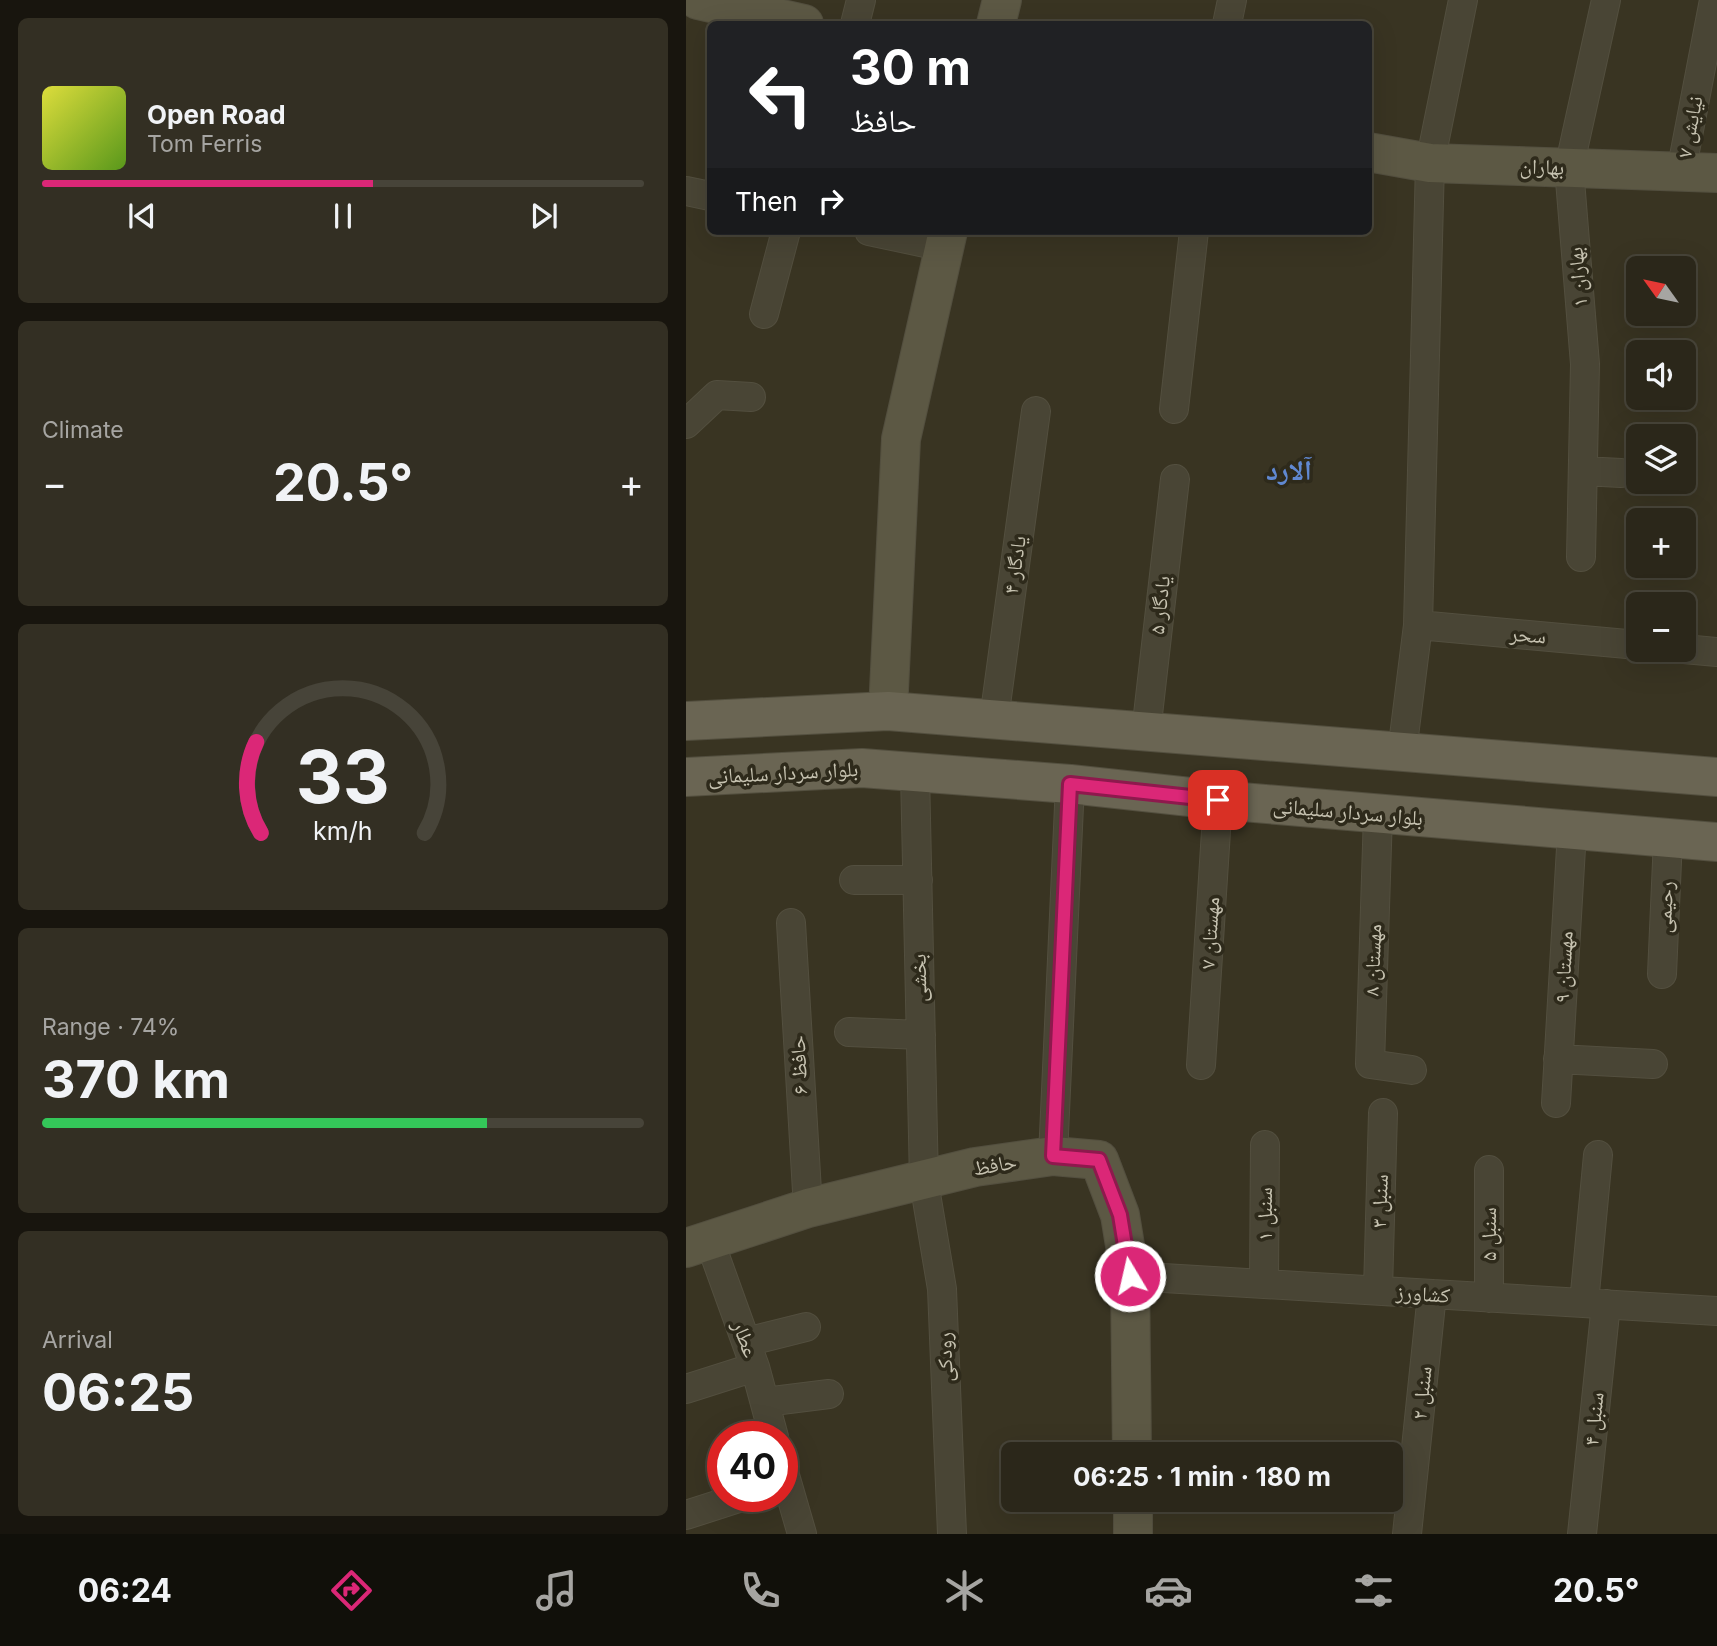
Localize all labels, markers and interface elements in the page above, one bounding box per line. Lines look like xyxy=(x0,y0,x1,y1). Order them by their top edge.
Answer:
text: 30 m xyxy=(850,38,971,97)
icon: left xyxy=(735,49,826,140)
street label: نیایش ۷ xyxy=(1671,94,1709,160)
text: Open Road xyxy=(147,99,286,130)
text: حافظ xyxy=(850,101,917,140)
text: Tom Ferris xyxy=(147,130,262,158)
street label: بهاران xyxy=(1519,153,1565,180)
icon: right xyxy=(812,182,850,220)
text: Then xyxy=(735,186,798,217)
icon: previous xyxy=(123,197,161,235)
icon: pause xyxy=(324,197,362,235)
icon: next xyxy=(525,197,563,235)
street label: بهاران ۱ xyxy=(1562,246,1593,308)
north arrow xyxy=(1626,256,1696,326)
map controls xyxy=(1626,256,1696,662)
button: sound xyxy=(1626,340,1696,410)
text: Climate xyxy=(42,416,124,444)
button: layers xyxy=(1626,424,1696,494)
text: 20.5° xyxy=(273,451,413,514)
district label: آلارد xyxy=(1266,453,1312,487)
text: − xyxy=(42,460,67,506)
text: + xyxy=(619,460,644,506)
button: + xyxy=(1626,508,1696,578)
street label: یادگار ۴ xyxy=(998,534,1031,596)
street label: یادگار ۵ xyxy=(1144,574,1175,635)
button: − xyxy=(1626,592,1696,662)
street label: سحر xyxy=(1508,620,1547,649)
text: 33 xyxy=(296,732,390,821)
street label: بلوار سردار سلیمانی xyxy=(707,756,859,790)
pin xyxy=(1188,770,1248,830)
icon: arrive xyxy=(1199,781,1237,819)
street label: بلوار سردار سلیمانی xyxy=(1272,792,1424,832)
text: km/h xyxy=(313,816,373,846)
street label: رحیمی xyxy=(1651,880,1679,934)
street label: مهستان ۷ xyxy=(1195,896,1224,970)
street label: مهستان ۸ xyxy=(1359,924,1386,996)
street label: مهستان ۹ xyxy=(1549,930,1578,1004)
street label: بخشی xyxy=(906,954,932,1002)
text: Range · 74% xyxy=(42,1013,179,1041)
street label: حافظ ۶ xyxy=(784,1035,813,1095)
text: 370 km xyxy=(42,1048,230,1111)
street label: حافظ xyxy=(971,1148,1019,1181)
street label: سنبل ۳ xyxy=(1366,1174,1394,1228)
street label: سنبل ۱ xyxy=(1252,1187,1278,1241)
street label: سنبل ۵ xyxy=(1476,1207,1502,1261)
position arrow xyxy=(1093,1239,1167,1313)
street label: کشاورز xyxy=(1394,1279,1451,1308)
street label: عطار xyxy=(727,1316,764,1361)
text: Arrival xyxy=(42,1326,113,1354)
street label: رودکی xyxy=(931,1332,959,1382)
text: 06:25 xyxy=(42,1361,194,1424)
street label: سنبل ۲ xyxy=(1406,1365,1438,1421)
street label: سنبل ۴ xyxy=(1578,1391,1610,1447)
speed limit sign: 40 xyxy=(707,1421,798,1512)
text: 06:25 · 1 min · 180 m xyxy=(1073,1461,1331,1492)
icon: directions xyxy=(327,1566,376,1615)
icon: music xyxy=(532,1566,581,1615)
icon: phone xyxy=(736,1566,785,1615)
icon: climate xyxy=(940,1566,989,1615)
icon: car xyxy=(1144,1566,1193,1615)
icon: filters xyxy=(1349,1566,1398,1615)
text: 06:24 xyxy=(78,1571,172,1610)
text: 20.5° xyxy=(1553,1571,1639,1610)

